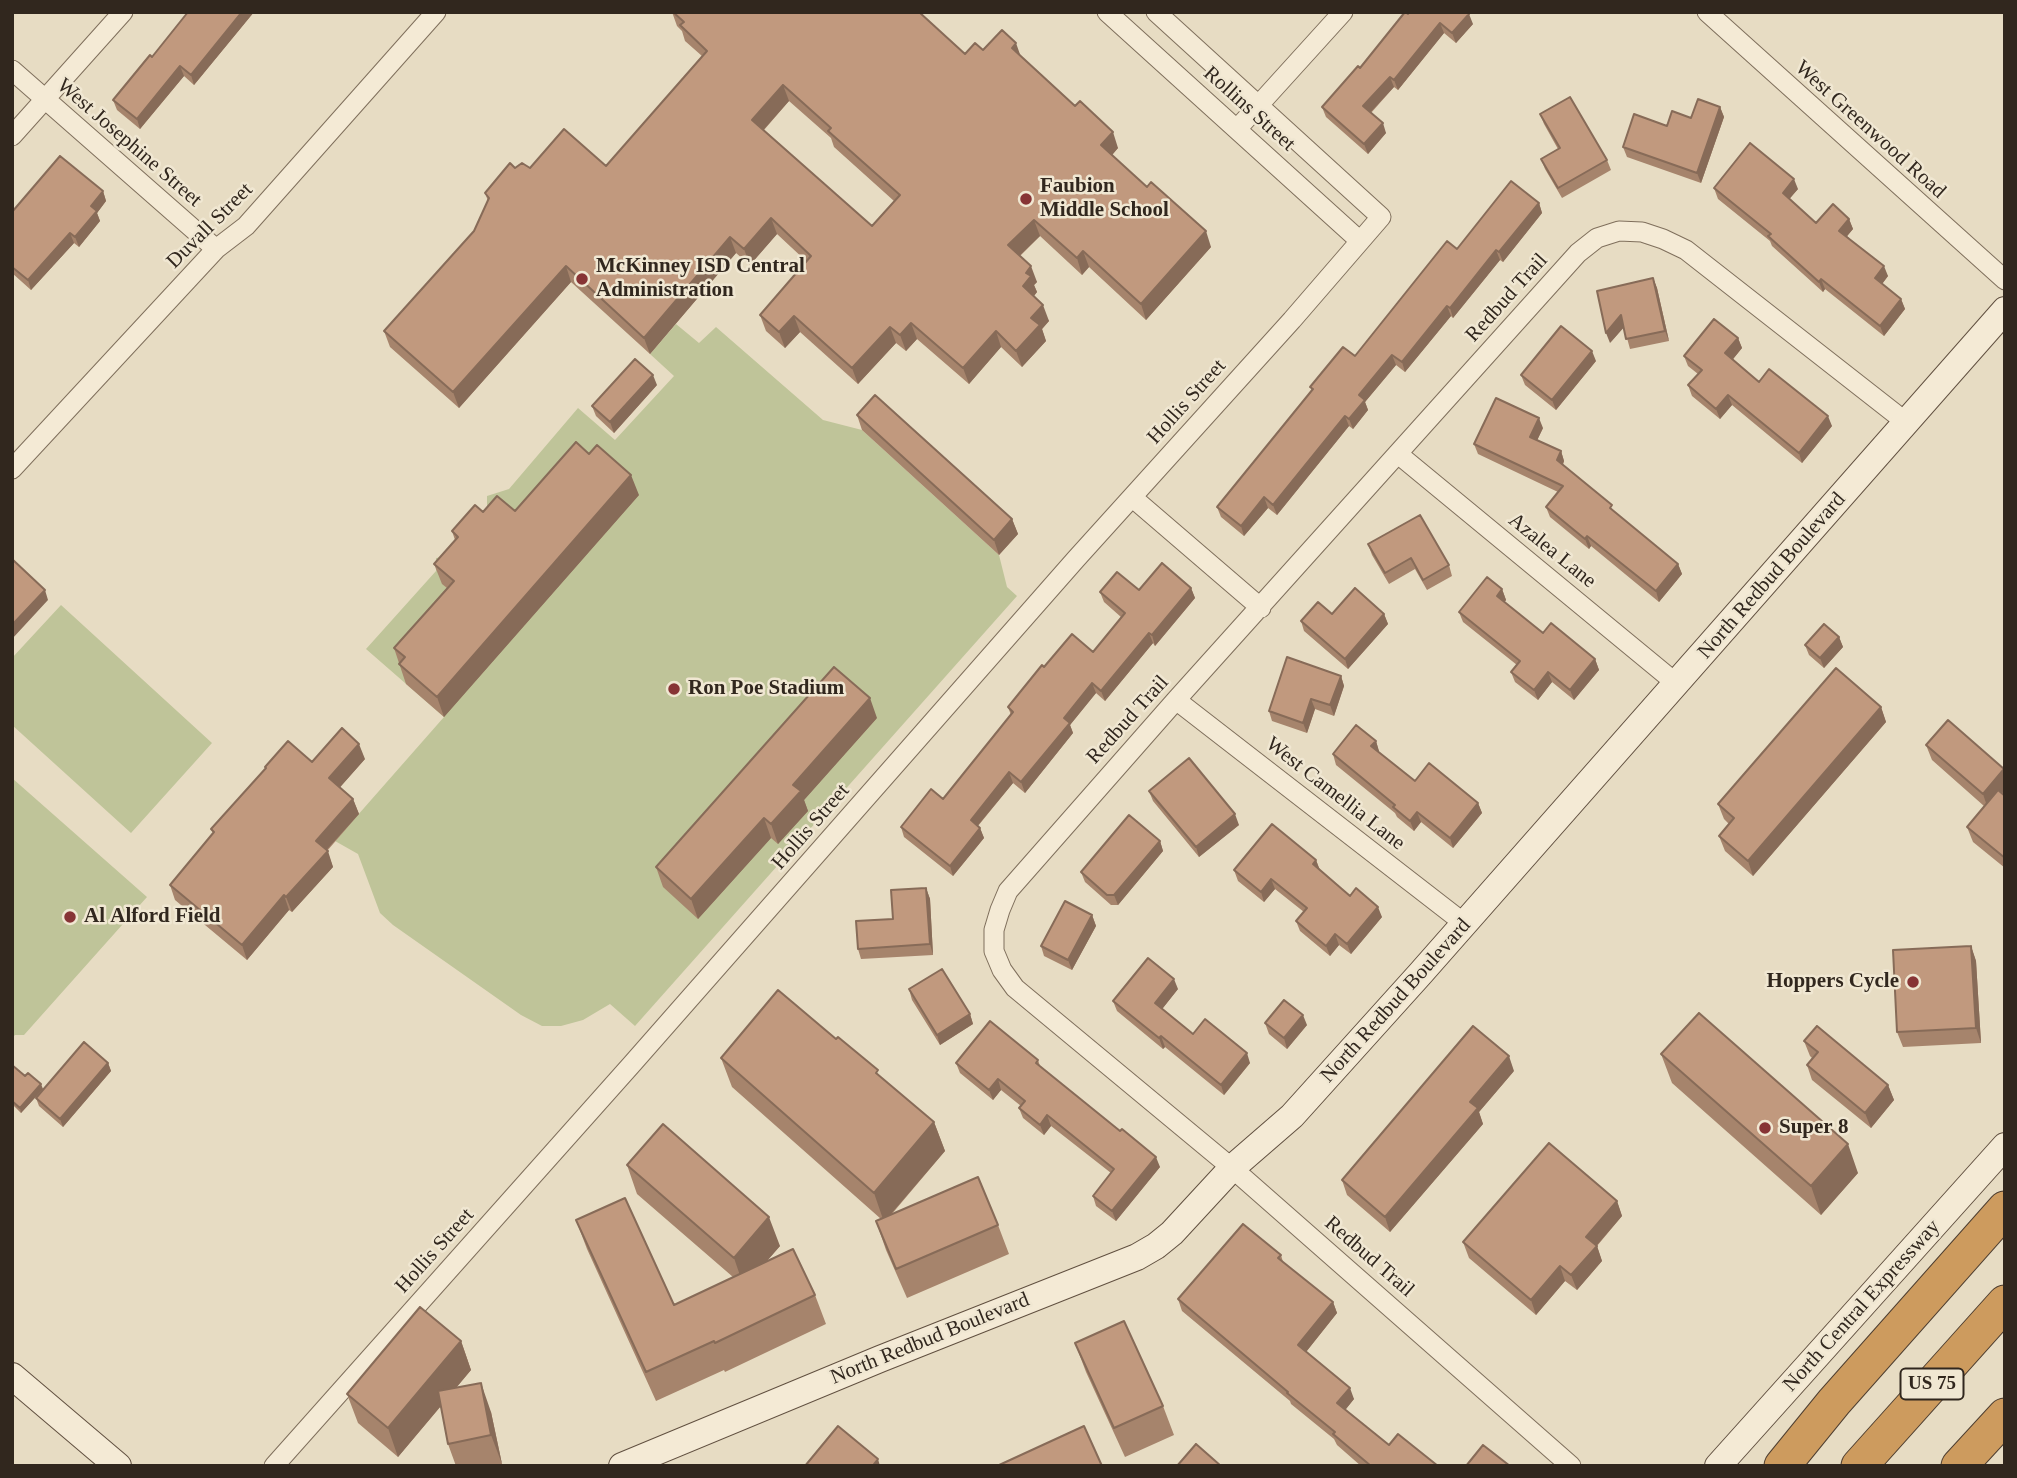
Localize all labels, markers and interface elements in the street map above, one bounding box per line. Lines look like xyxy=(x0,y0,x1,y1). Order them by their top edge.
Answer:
street label: West Greenwood Road xyxy=(1789,56,1951,204)
street label: Rollins Street xyxy=(1198,61,1300,157)
street label: West Josephine Street xyxy=(51,73,207,213)
place label: Faubion Middle School xyxy=(1040,174,1169,224)
street label: Duvall Street xyxy=(162,178,258,274)
marker: Faubion Middle School xyxy=(1018,191,1034,207)
street label: Redbud Trail xyxy=(1461,248,1553,348)
place label: McKinney ISD Central Administration xyxy=(596,254,805,304)
marker: McKinney ISD Central Administration xyxy=(574,271,590,287)
street label: Hollis Street xyxy=(1142,354,1232,450)
street label: North Redbud Boulevard xyxy=(1693,488,1851,664)
street label: Azalea Lane xyxy=(1503,508,1601,594)
street label: Redbud Trail xyxy=(1082,670,1174,770)
place label: Ron Poe Stadium xyxy=(688,676,844,702)
marker: Ron Poe Stadium xyxy=(666,681,682,697)
street label: West Camellia Lane xyxy=(1260,732,1410,856)
street label: Hollis Street xyxy=(767,779,855,875)
place label: Al Alford Field xyxy=(84,904,220,930)
marker: Al Alford Field xyxy=(62,909,78,925)
street label: North Redbud Boulevard xyxy=(1316,914,1476,1088)
place label: Hoppers Cycle xyxy=(1767,969,1899,995)
marker: Hoppers Cycle xyxy=(1905,974,1921,990)
place label: Super 8 xyxy=(1779,1115,1848,1141)
marker: Super 8 xyxy=(1757,1120,1773,1136)
street label: Hollis Street xyxy=(390,1203,480,1299)
street label: Redbud Trail xyxy=(1319,1211,1419,1303)
street label: North Central Expressway xyxy=(1778,1215,1946,1397)
street label: North Redbud Boulevard xyxy=(827,1288,1033,1390)
road number: US 75 xyxy=(1900,1368,1964,1400)

